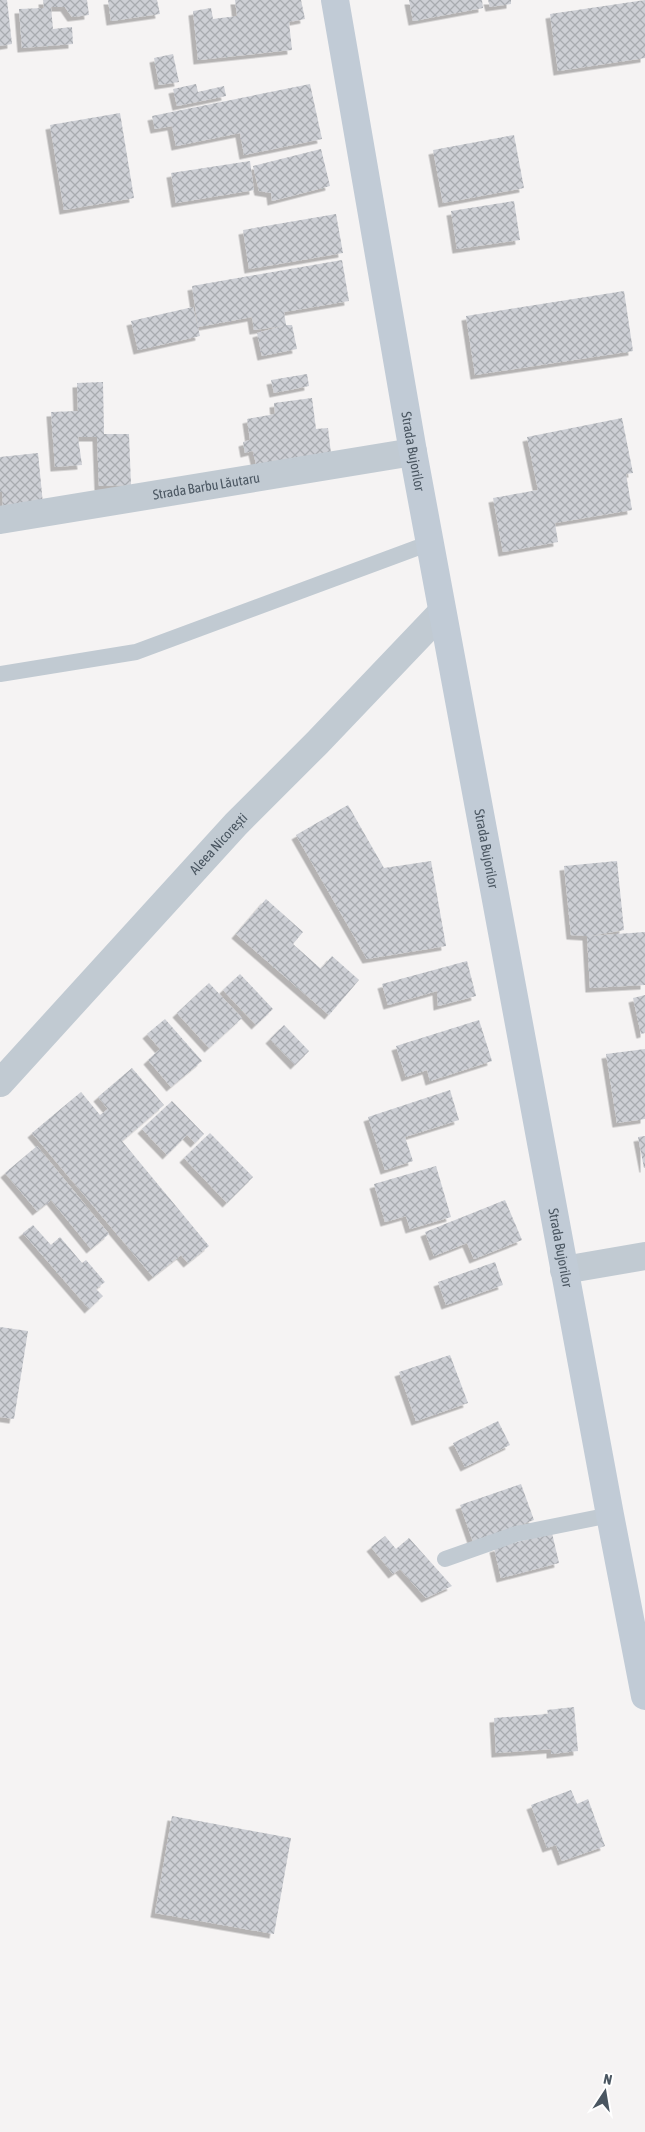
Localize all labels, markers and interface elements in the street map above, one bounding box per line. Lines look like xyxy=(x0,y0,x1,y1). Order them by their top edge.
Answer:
street label: Strada Bujorilor xyxy=(398,410,428,493)
street label: Strada Barbu Lăutaru xyxy=(152,469,261,503)
street label: Strada Bujorilor xyxy=(471,808,502,890)
street label: Aleea Nicorești xyxy=(186,810,250,878)
street label: Strada Bujorilor xyxy=(545,1207,576,1290)
north arrow xyxy=(580,2067,630,2117)
text: N xyxy=(602,2071,613,2088)

